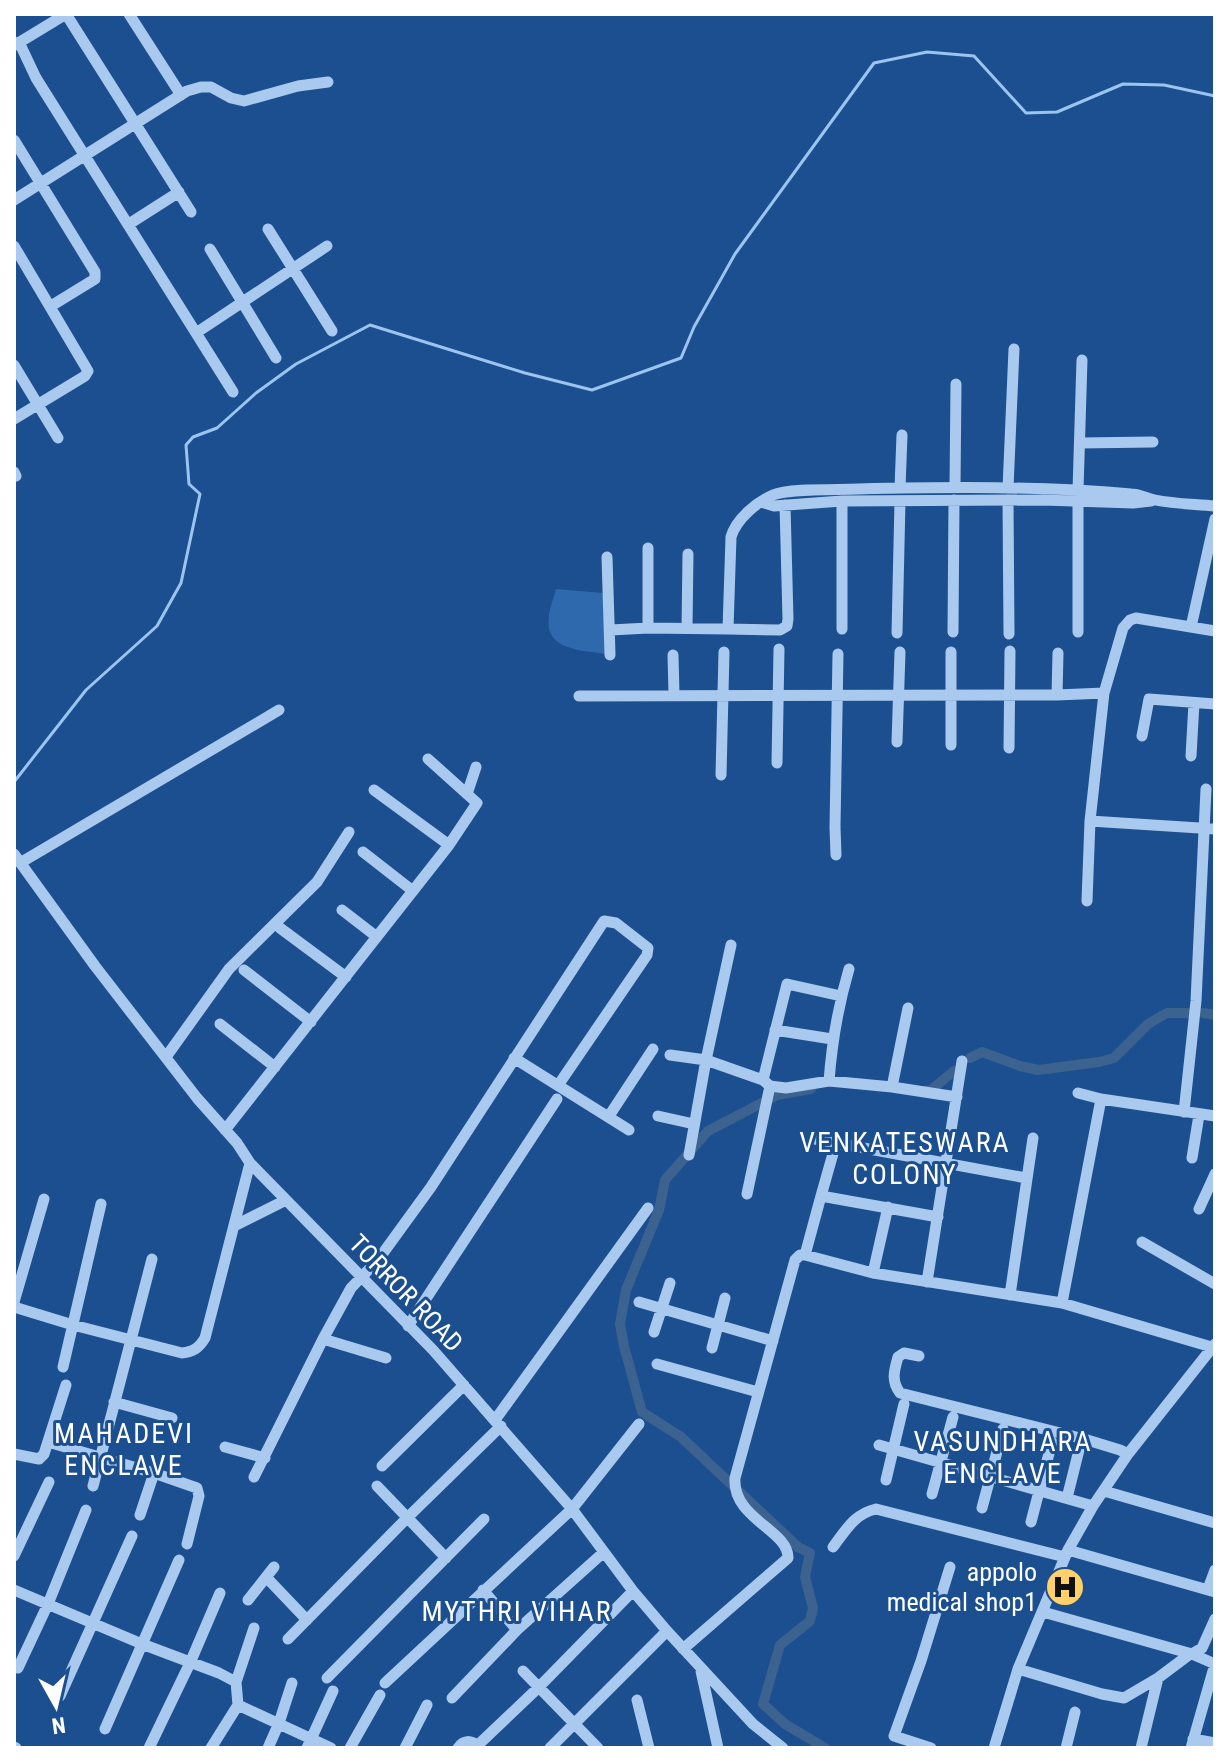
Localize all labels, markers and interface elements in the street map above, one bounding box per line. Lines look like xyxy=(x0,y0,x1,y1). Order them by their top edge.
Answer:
district label: VENKATESWARA COLONY xyxy=(799,1126,1011,1191)
street label: TORROR ROAD xyxy=(343,1228,469,1358)
district label: MAHADEVI ENCLAVE xyxy=(54,1417,194,1482)
district label: VASUNDHARA ENCLAVE xyxy=(913,1425,1093,1490)
place label: appolo medical shop1 xyxy=(887,1557,1037,1617)
hospital icon: appolo medical shop1 xyxy=(1044,1566,1086,1608)
district label: MYTHRI VIHAR xyxy=(421,1595,613,1628)
north arrow xyxy=(16,1666,96,1746)
text: N xyxy=(50,1712,67,1739)

